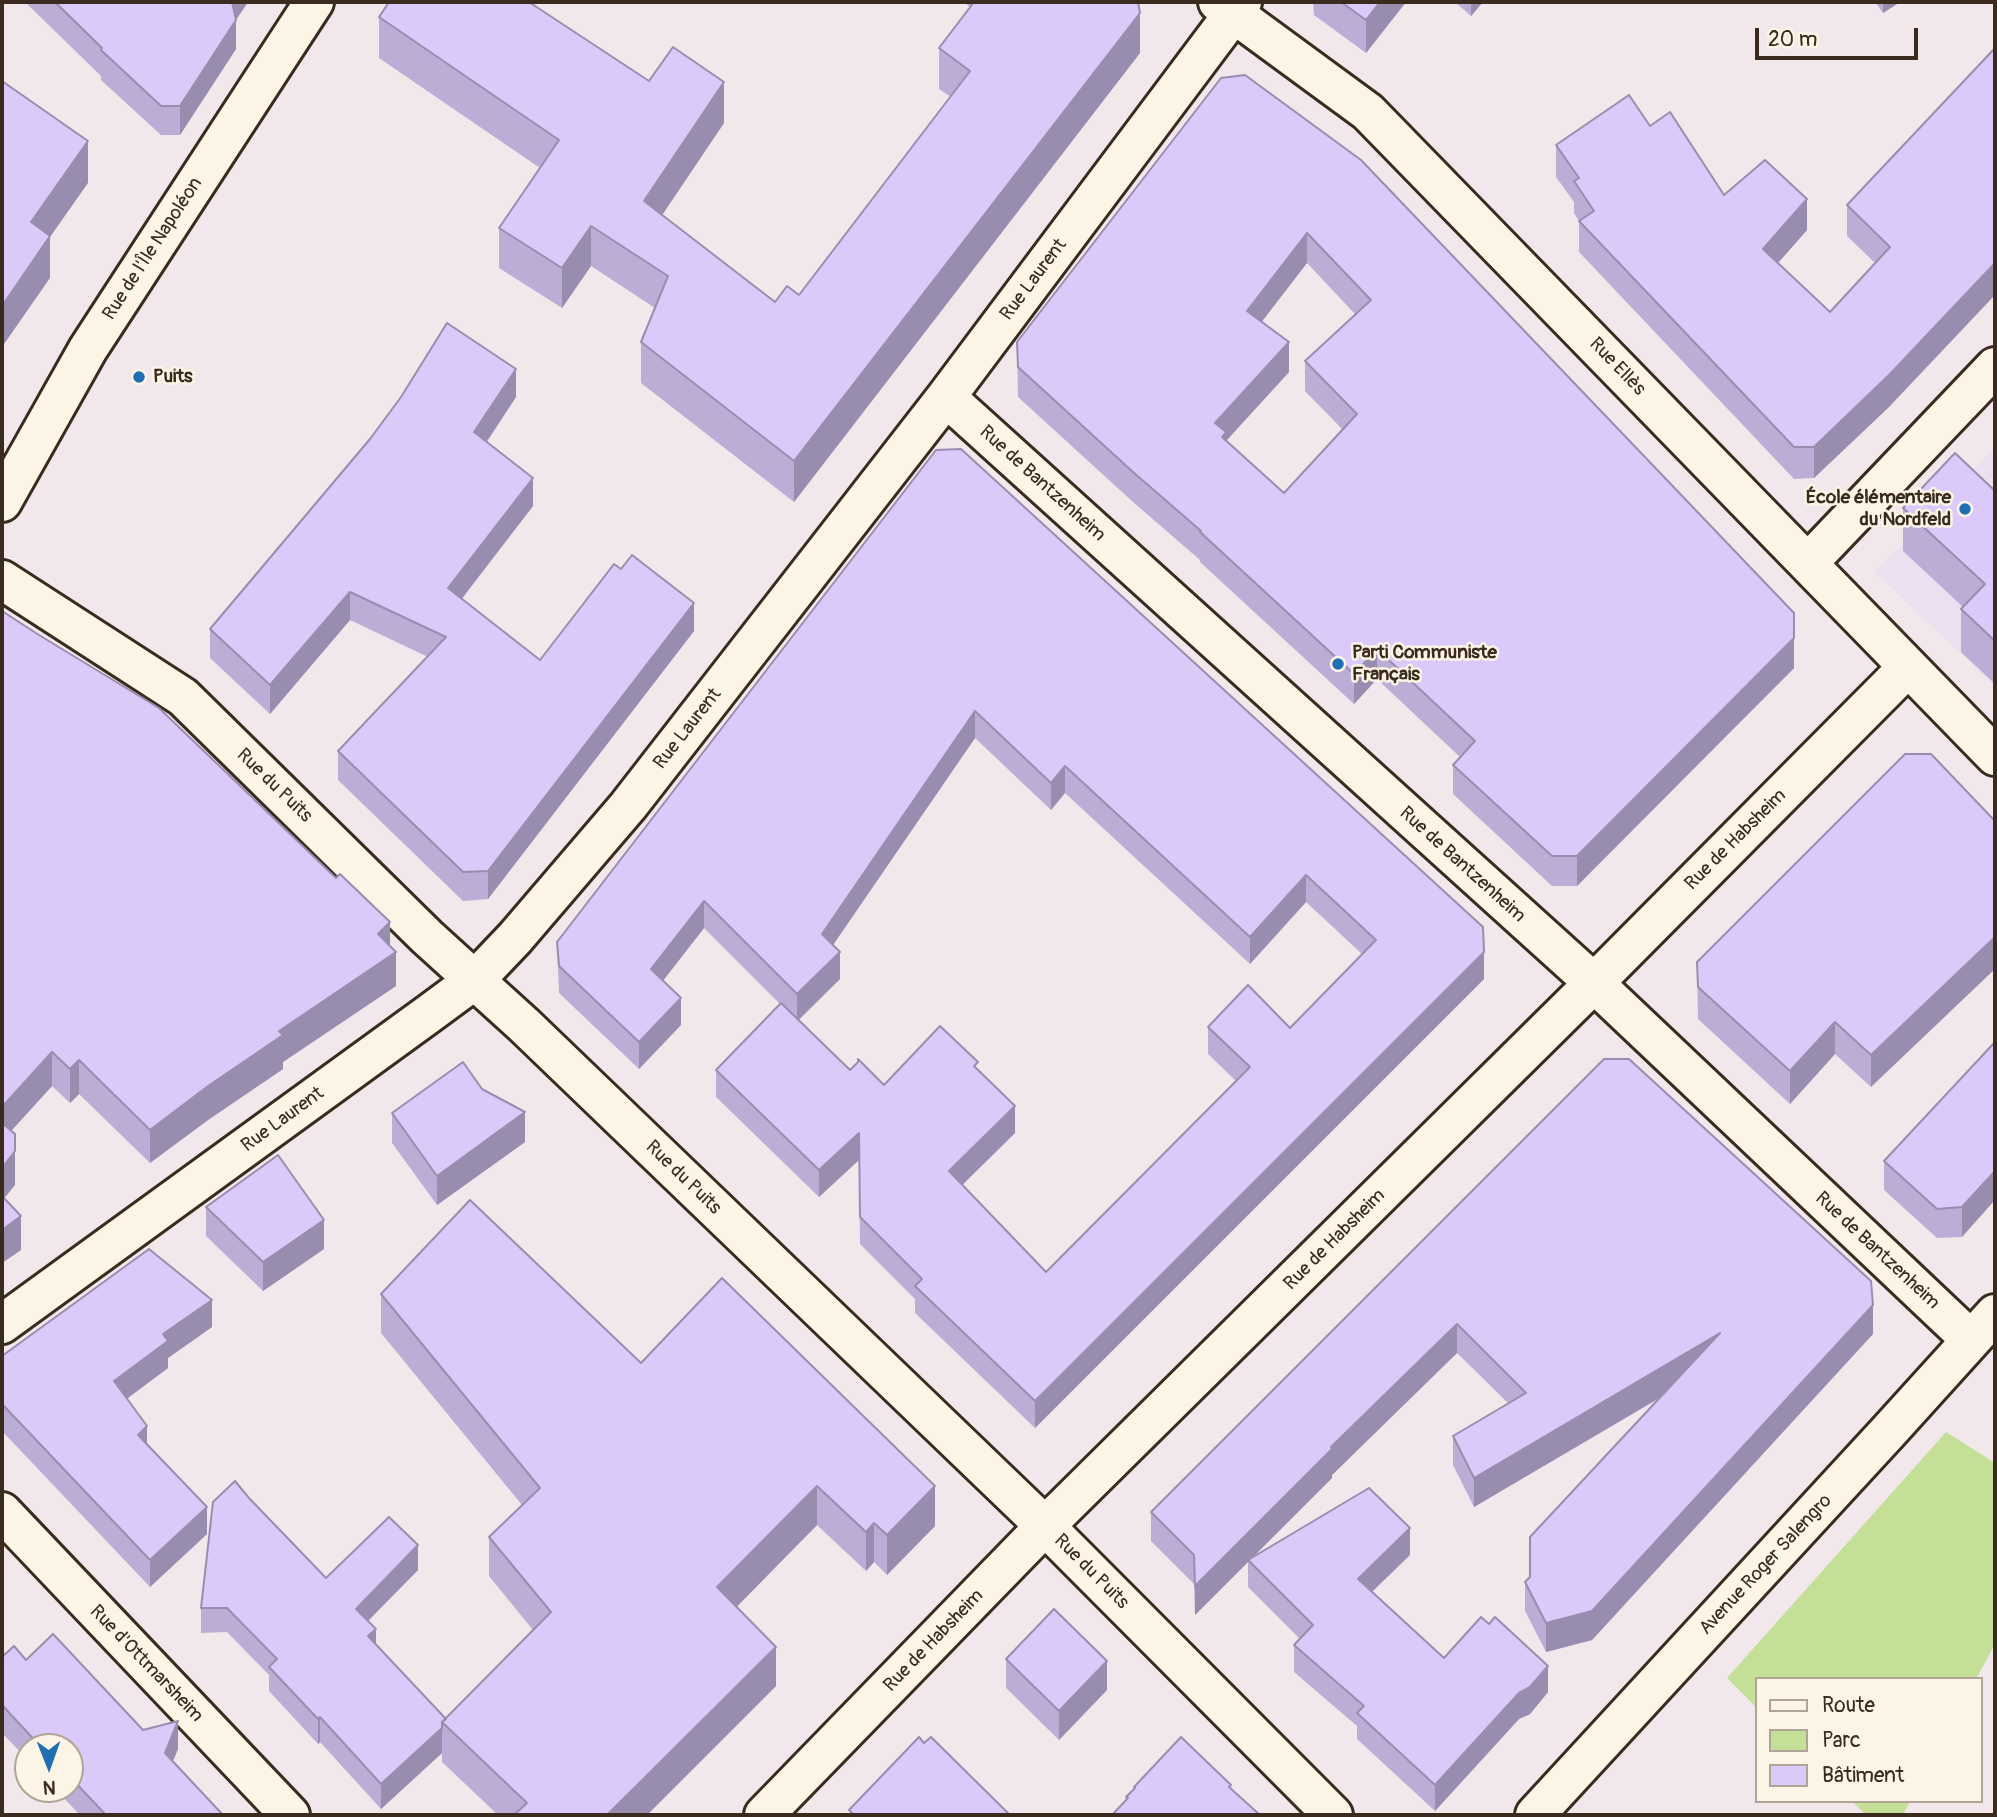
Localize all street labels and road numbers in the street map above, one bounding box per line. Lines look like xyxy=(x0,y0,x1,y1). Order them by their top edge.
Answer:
street label: Rue de l'Île Napoléon xyxy=(98,173,208,325)
street label: Rue Laurent xyxy=(996,235,1072,325)
street label: Rue Ellès xyxy=(1584,333,1650,401)
street label: Rue de Bantzenheim xyxy=(974,421,1110,547)
street label: Rue Laurent xyxy=(649,684,727,774)
street label: Rue du Puits xyxy=(231,744,317,828)
street label: Rue de Habsheim xyxy=(1681,785,1791,895)
street label: Rue de Bantzenheim xyxy=(1394,802,1530,928)
street label: Rue Laurent xyxy=(237,1082,329,1158)
street label: Rue du Puits xyxy=(640,1136,726,1220)
street label: Rue de Habsheim xyxy=(1280,1185,1390,1295)
street label: Rue de Bantzenheim xyxy=(1810,1187,1944,1315)
street label: Avenue Roger Salengro xyxy=(1695,1490,1837,1640)
street label: Rue du Puits xyxy=(1049,1530,1133,1614)
street label: Rue de Habsheim xyxy=(879,1585,989,1697)
street label: Rue d'Ottmarsheim xyxy=(84,1601,208,1727)

